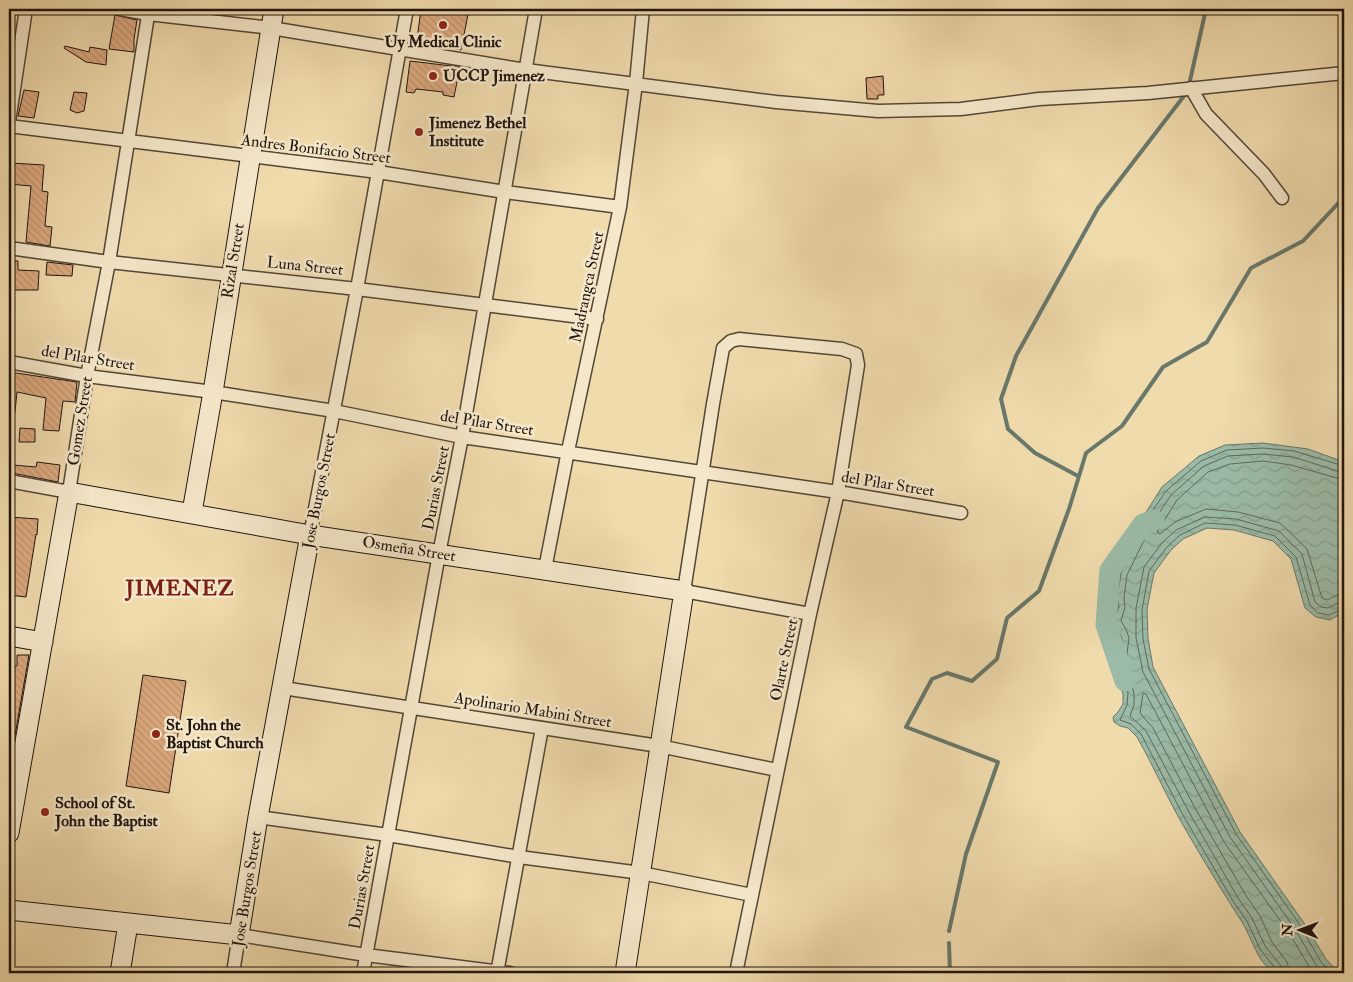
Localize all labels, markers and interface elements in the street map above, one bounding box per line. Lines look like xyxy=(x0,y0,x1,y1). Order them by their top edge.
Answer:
marker: Uy Medical Clinic xyxy=(437,19,449,31)
place label: Uy Medical Clinic xyxy=(384,32,502,53)
place label: UCCP Jimenez xyxy=(443,66,545,87)
marker: UCCP Jimenez xyxy=(427,70,439,82)
place label: Jimenez Bethel Institute xyxy=(428,113,527,151)
marker: Jimenez Bethel Institute xyxy=(413,126,425,138)
street label: Andres Bonifacio Street xyxy=(239,130,392,168)
street label: Rizal Street xyxy=(217,222,249,300)
street label: Madrangca Street xyxy=(565,229,609,345)
street label: Luna Street xyxy=(266,252,344,280)
street label: del Pilar Street xyxy=(40,341,136,375)
street label: Gomez Street xyxy=(63,375,97,467)
street label: del Pilar Street xyxy=(439,406,535,440)
street label: Jose Burgos Street xyxy=(298,432,341,552)
street label: Durias Street xyxy=(418,444,454,532)
street label: del Pilar Street xyxy=(840,467,936,501)
street label: Osmeña Street xyxy=(361,532,457,566)
district label: JIMENEZ xyxy=(124,575,235,602)
street label: Olarte Street xyxy=(766,617,802,703)
street label: Apolinario Mabini Street xyxy=(452,688,613,733)
place label: St. John the Baptist Church xyxy=(166,715,264,754)
marker: St. John the Baptist Church xyxy=(150,728,162,740)
place label: School of St. John the Baptist xyxy=(54,793,159,832)
marker: School of St. John the Baptist xyxy=(39,806,51,818)
street label: Jose Burgos Street xyxy=(228,830,267,950)
street label: Durias Street xyxy=(345,843,379,931)
north arrow xyxy=(1276,904,1326,954)
text: N xyxy=(1279,923,1296,937)

